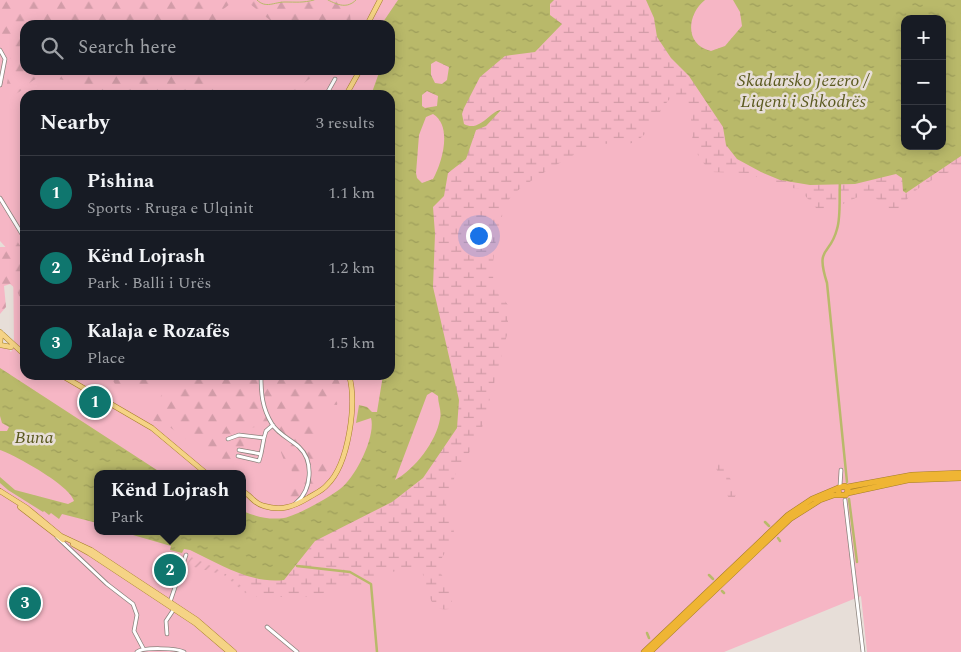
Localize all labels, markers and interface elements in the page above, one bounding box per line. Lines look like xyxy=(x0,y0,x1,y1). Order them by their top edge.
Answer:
map controls xyxy=(901,15,946,150)
button: + xyxy=(901,15,946,60)
search box xyxy=(20,20,395,75)
text: Search here xyxy=(78,33,177,62)
icon: search xyxy=(38,34,66,62)
button: − xyxy=(901,60,946,105)
water label: Skadarsko jezero / Liqeni i Shkodrës xyxy=(737,67,871,115)
button: locate xyxy=(901,105,946,150)
text: Nearby xyxy=(40,107,110,139)
text: 3 results xyxy=(316,111,375,135)
text: Pishina xyxy=(87,167,154,196)
text: 1 xyxy=(52,181,60,205)
text: 1.1 km xyxy=(328,181,375,205)
text: Sports · Rruga e Ulqinit xyxy=(87,196,254,220)
your location xyxy=(466,223,492,249)
text: Kënd Lojrash xyxy=(87,242,205,271)
text: 2 xyxy=(52,256,60,280)
text: 1.2 km xyxy=(328,256,375,280)
text: Park · Balli i Urës xyxy=(87,271,211,295)
text: Kalaja e Rozafës xyxy=(87,317,230,346)
text: 3 xyxy=(52,331,60,355)
text: 1.5 km xyxy=(328,331,375,355)
text: Place xyxy=(87,346,125,370)
pin: 1 xyxy=(79,383,111,421)
water label: Buna xyxy=(14,424,54,451)
popup xyxy=(94,470,246,535)
text: Kënd Lojrash xyxy=(111,476,229,505)
text: Park xyxy=(111,505,144,529)
pin: 2 xyxy=(154,551,186,589)
pin: 3 xyxy=(9,584,41,622)

